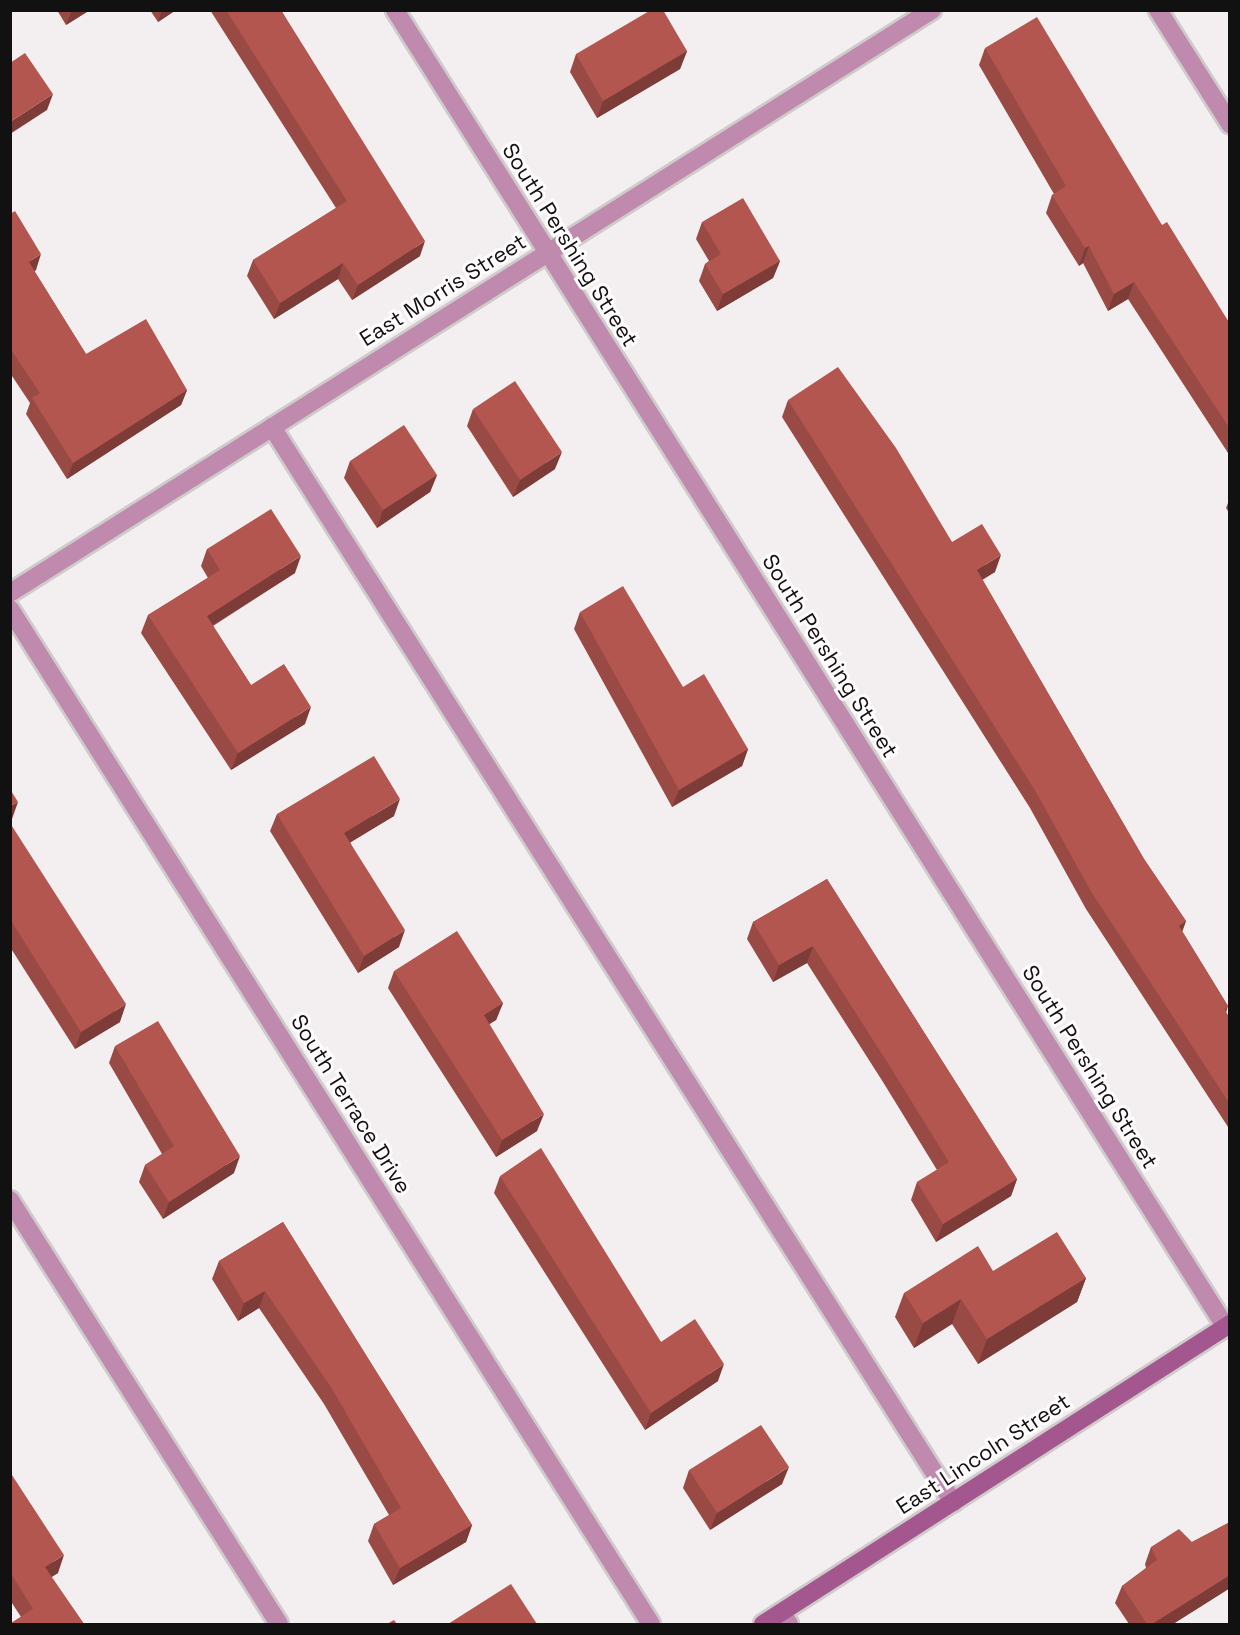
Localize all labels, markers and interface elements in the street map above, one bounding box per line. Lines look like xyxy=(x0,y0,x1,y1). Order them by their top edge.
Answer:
street label: South Pershing Street xyxy=(497,138,643,352)
street label: East Morris Street xyxy=(355,228,531,352)
street label: South Pershing Street xyxy=(757,549,903,763)
street label: South Pershing Street xyxy=(1017,960,1163,1174)
street label: South Terrace Drive xyxy=(285,1009,417,1199)
street label: East Lincoln Street xyxy=(891,1388,1075,1520)

